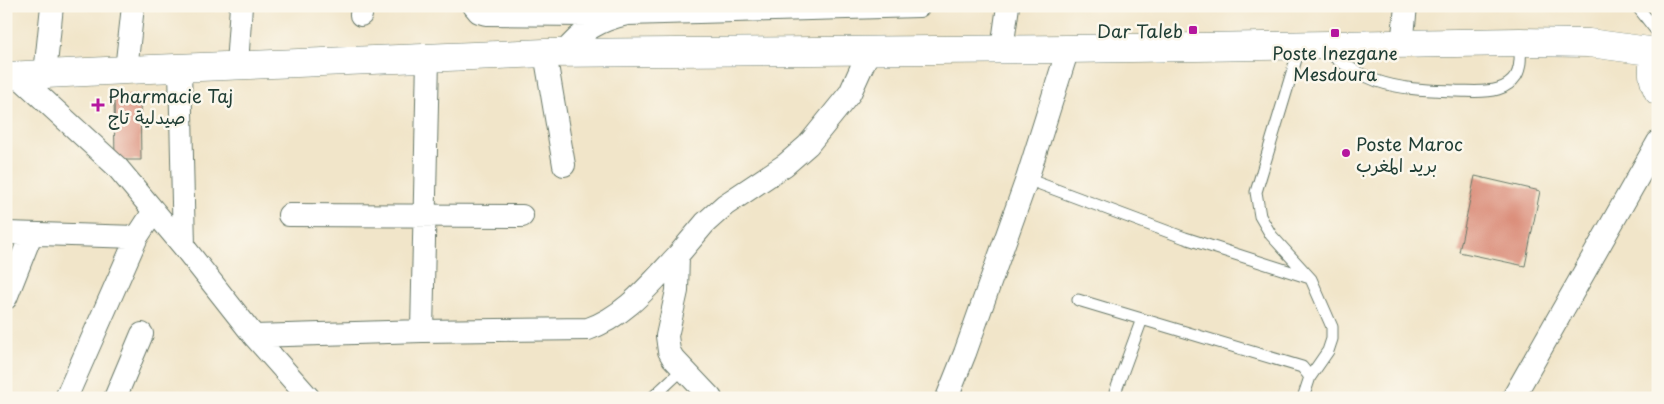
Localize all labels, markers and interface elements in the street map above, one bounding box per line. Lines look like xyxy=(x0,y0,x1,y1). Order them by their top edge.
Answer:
place label: Dar Taleb xyxy=(1097,17,1183,44)
marker: Dar Taleb xyxy=(1187,24,1199,36)
marker: Poste Inezgane Mesdoura xyxy=(1329,27,1341,39)
place label: Poste Inezgane Mesdoura xyxy=(1272,39,1398,87)
place label: Pharmacie Taj صيدلية تاج xyxy=(108,82,233,130)
marker: Pharmacie Taj صيدلية تاج xyxy=(92,99,104,111)
place label: Poste Maroc بريد المغرب xyxy=(1356,130,1463,178)
marker: Poste Maroc بريد المغرب xyxy=(1340,147,1352,159)

